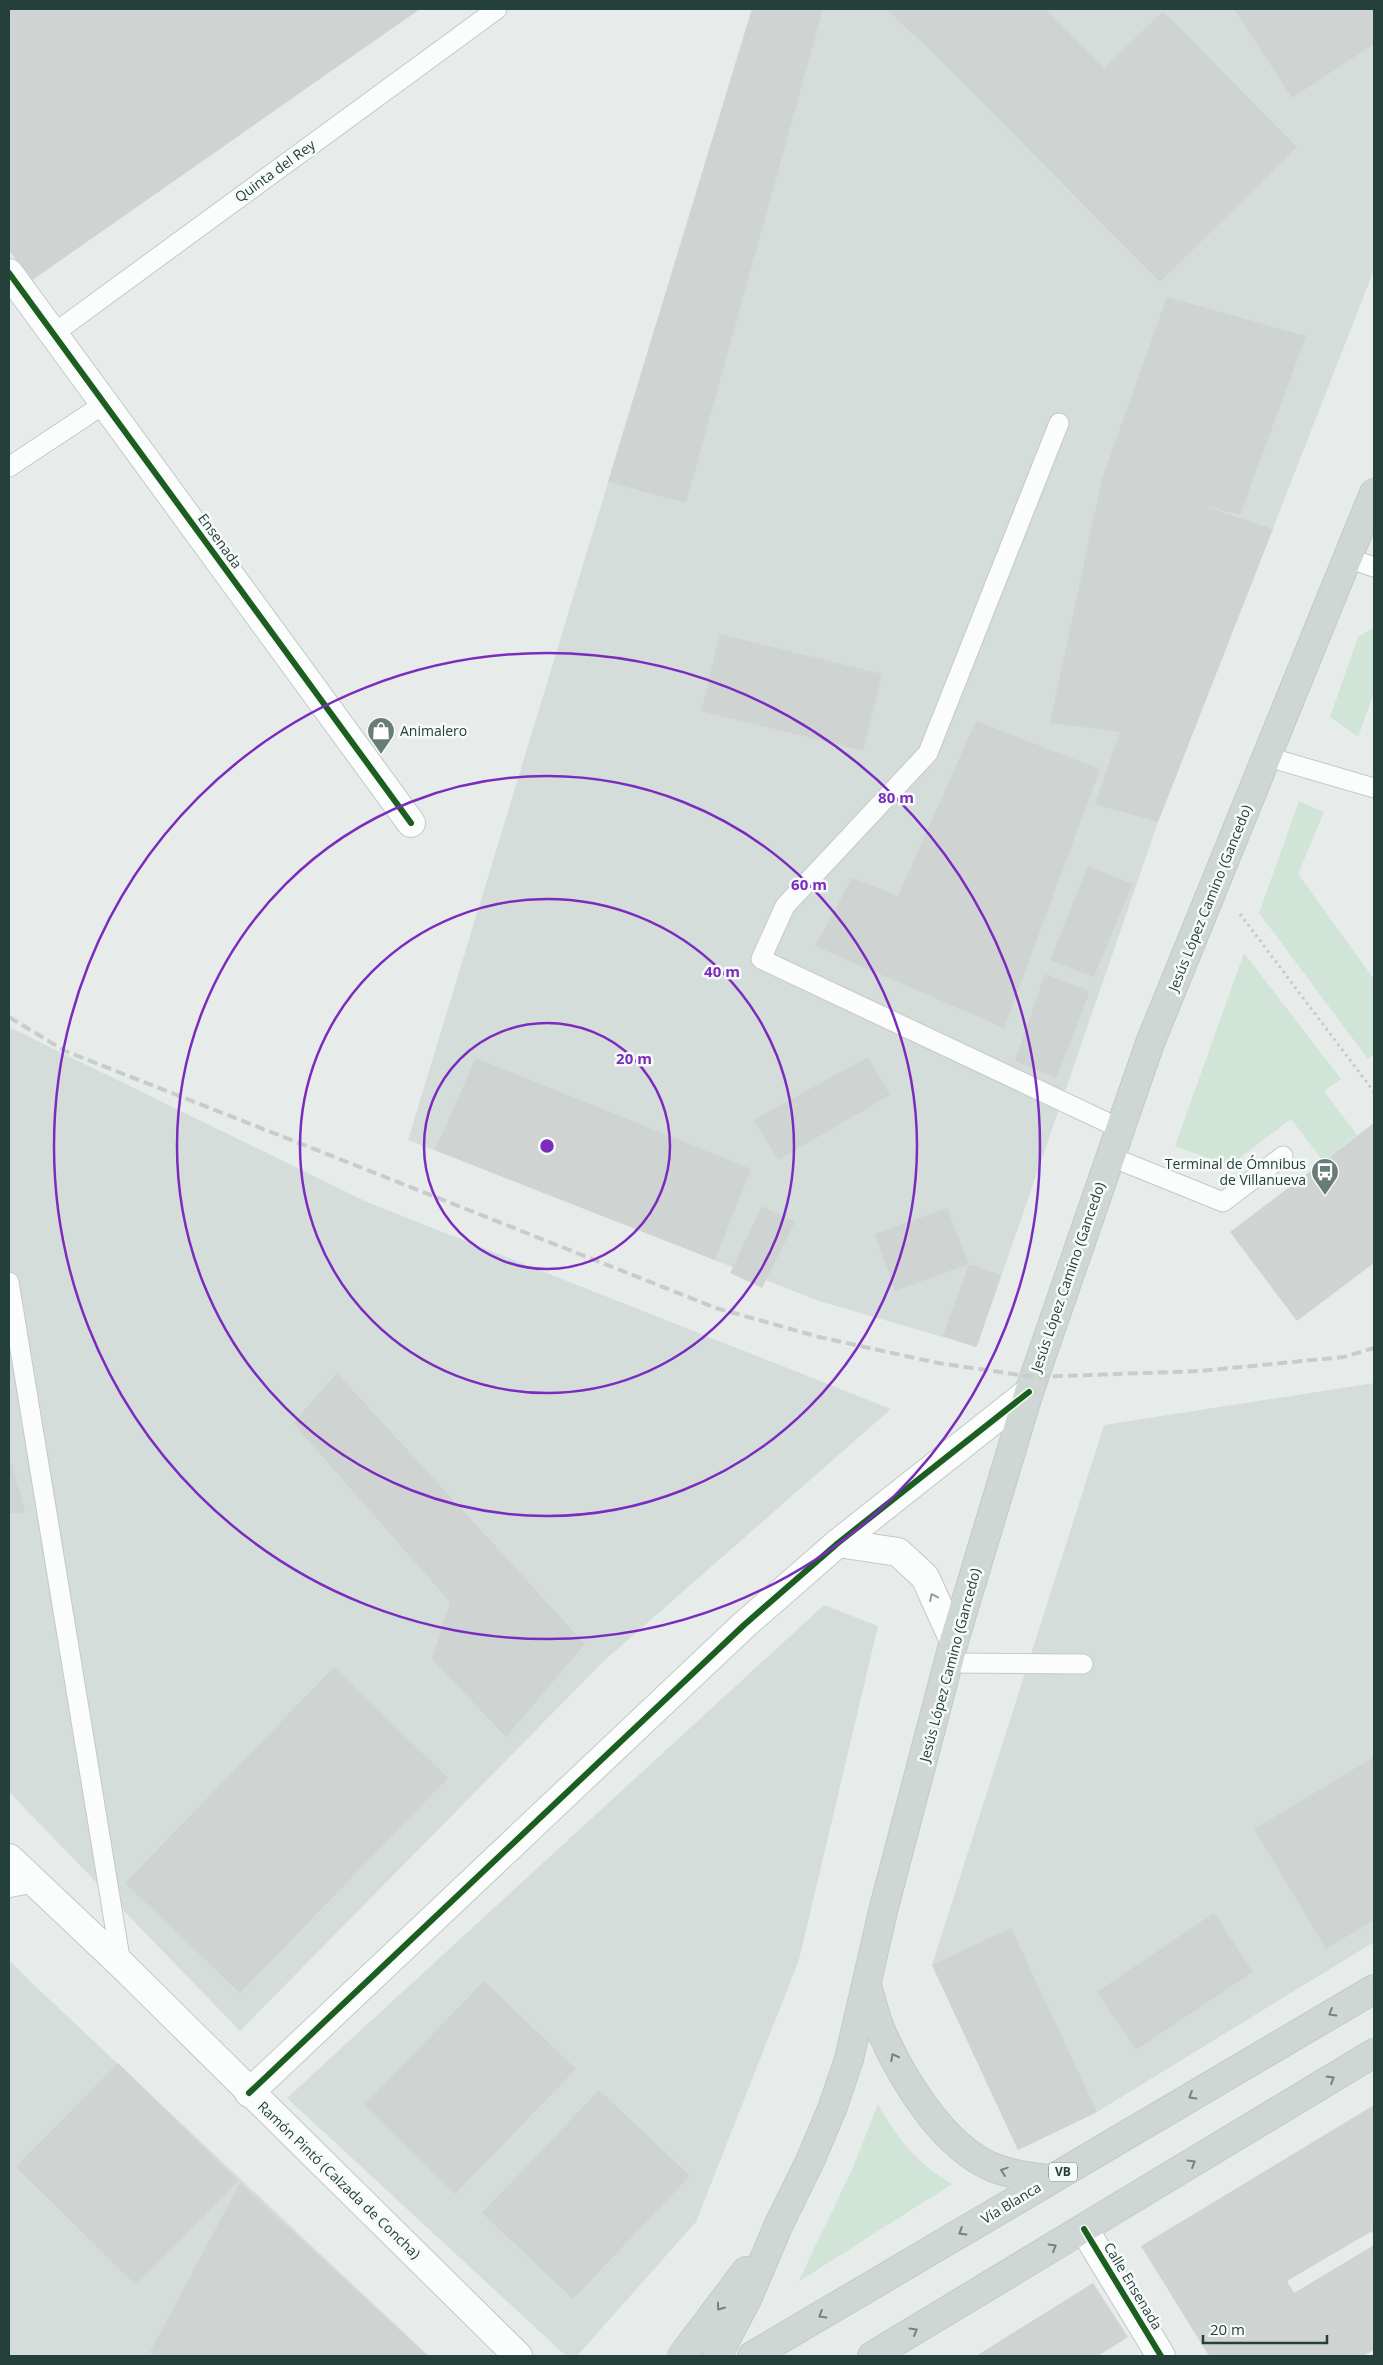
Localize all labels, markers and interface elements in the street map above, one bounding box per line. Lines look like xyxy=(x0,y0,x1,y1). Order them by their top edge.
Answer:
street label: Quinta del Rey xyxy=(231,134,320,206)
street label: Ensenada xyxy=(194,509,247,572)
shop icon: Animalero xyxy=(366,716,396,755)
place label: Animalero xyxy=(400,721,467,740)
text: 80 m xyxy=(878,787,914,807)
street label: Jesús López Camino (Gancedo) xyxy=(1163,802,1256,996)
text: 60 m xyxy=(791,874,827,894)
text: 40 m xyxy=(704,961,740,981)
text: 20 m xyxy=(616,1048,652,1068)
centre of rings xyxy=(538,1137,556,1155)
place label: Terminal de Ómnibus de Villanueva xyxy=(1165,1154,1306,1189)
bus stop icon: Terminal de Ómnibus de Villanueva xyxy=(1310,1157,1340,1196)
street label: Jesús López Camino (Gancedo) xyxy=(1025,1179,1109,1376)
street label: Jesús López Camino (Gancedo) xyxy=(914,1566,985,1766)
one-way arrow xyxy=(929,1593,940,1602)
one-way arrow xyxy=(1329,2007,1338,2017)
one-way arrow xyxy=(890,2053,900,2062)
one-way arrow xyxy=(1326,2076,1335,2086)
one-way arrow xyxy=(1189,2090,1198,2100)
street label: Ramón Pintó (Calzada de Concha) xyxy=(254,2097,425,2263)
one-way arrow xyxy=(1187,2160,1196,2170)
road number: VB xyxy=(1049,2162,1077,2182)
one-way arrow xyxy=(1001,2167,1009,2177)
street label: Vía Blanca xyxy=(977,2177,1044,2228)
one-way arrow xyxy=(959,2226,968,2236)
street label: Calle Ensenada xyxy=(1100,2239,1167,2333)
one-way arrow xyxy=(1048,2244,1057,2254)
one-way arrow xyxy=(717,2301,726,2311)
one-way arrow xyxy=(819,2309,828,2319)
scale bar xyxy=(1203,2312,1327,2344)
text: 20 m xyxy=(1210,2319,1245,2339)
one-way arrow xyxy=(908,2328,917,2338)

